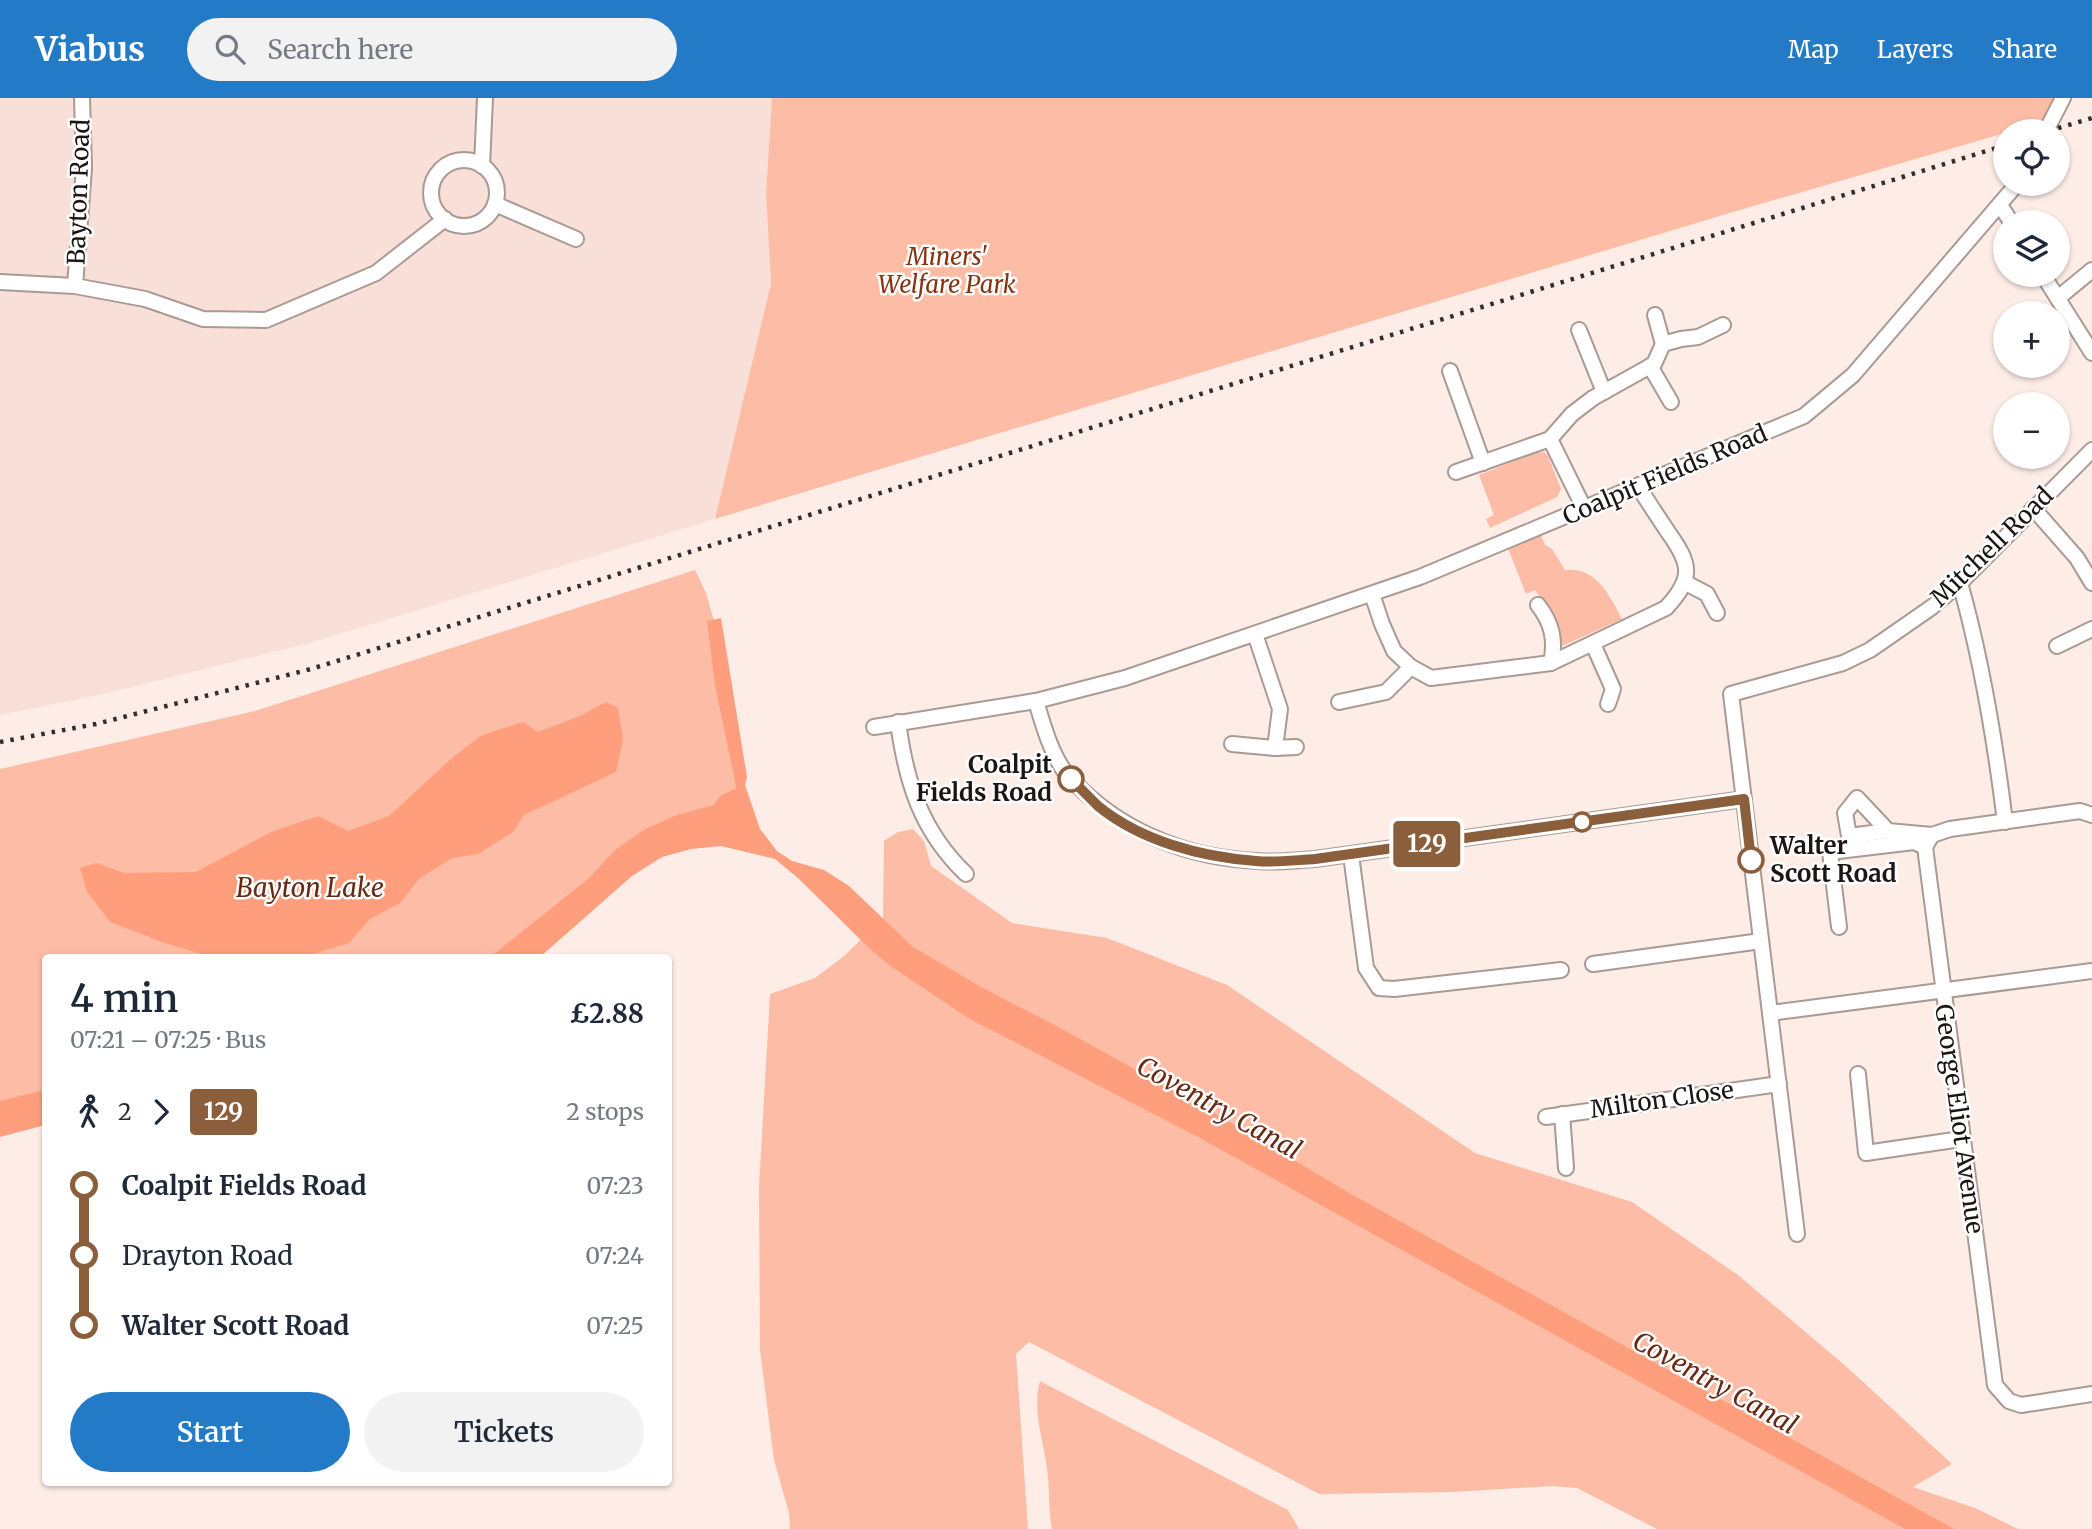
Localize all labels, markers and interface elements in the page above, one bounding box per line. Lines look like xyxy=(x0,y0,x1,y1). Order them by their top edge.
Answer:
search box xyxy=(187,18,677,81)
text: Viabus xyxy=(35,29,145,70)
icon: search xyxy=(211,30,249,68)
text: Search here xyxy=(267,33,413,66)
text: Map xyxy=(1788,34,1839,65)
text: Layers xyxy=(1877,34,1953,65)
text: Share xyxy=(1991,34,2057,65)
street label: Bayton Road xyxy=(60,118,97,265)
map controls xyxy=(1993,119,2070,469)
button: locate xyxy=(1993,119,2070,196)
button: layers xyxy=(1993,210,2070,287)
park label: Miners' Welfare Park xyxy=(878,241,1016,300)
button: + xyxy=(1993,301,2070,378)
button: − xyxy=(1993,392,2070,469)
street label: Coalpit Fields Road xyxy=(1558,417,1772,532)
street label: Mitchell Road xyxy=(1924,480,2060,613)
place label: Coalpit Fields Road xyxy=(916,749,1052,808)
marker: Coalpit Fields Road xyxy=(1058,766,1084,792)
unlabelled marker xyxy=(1572,812,1592,832)
line badge: 129 xyxy=(1387,821,1467,867)
text: 129 xyxy=(1407,828,1447,859)
place label: Walter Scott Road xyxy=(1769,830,1897,889)
marker: Walter Scott Road xyxy=(1738,847,1764,873)
water label: Bayton Lake xyxy=(236,871,384,904)
text: 4 min xyxy=(70,975,179,1022)
text: £2.88 xyxy=(570,997,644,1030)
street label: George Eliot Avenue xyxy=(1928,1002,1991,1236)
text: 07:21 – 07:25 · Bus xyxy=(70,1025,266,1054)
water label: Coventry Canal xyxy=(1131,1049,1307,1166)
street label: Milton Close xyxy=(1588,1074,1736,1125)
icon: walk xyxy=(70,1093,108,1131)
icon: forward xyxy=(142,1093,180,1131)
text: 129 xyxy=(204,1096,243,1127)
text: 2 xyxy=(118,1097,132,1126)
text: 2 stops xyxy=(566,1097,644,1126)
text: Coalpit Fields Road xyxy=(122,1169,367,1202)
text: 07:23 xyxy=(586,1171,644,1200)
text: Drayton Road xyxy=(122,1239,293,1272)
text: 07:24 xyxy=(585,1241,644,1270)
text: Walter Scott Road xyxy=(122,1309,349,1342)
text: 07:25 xyxy=(586,1311,644,1340)
water label: Coventry Canal xyxy=(1627,1324,1803,1441)
button: Start xyxy=(70,1392,350,1472)
button: Tickets xyxy=(364,1392,644,1472)

